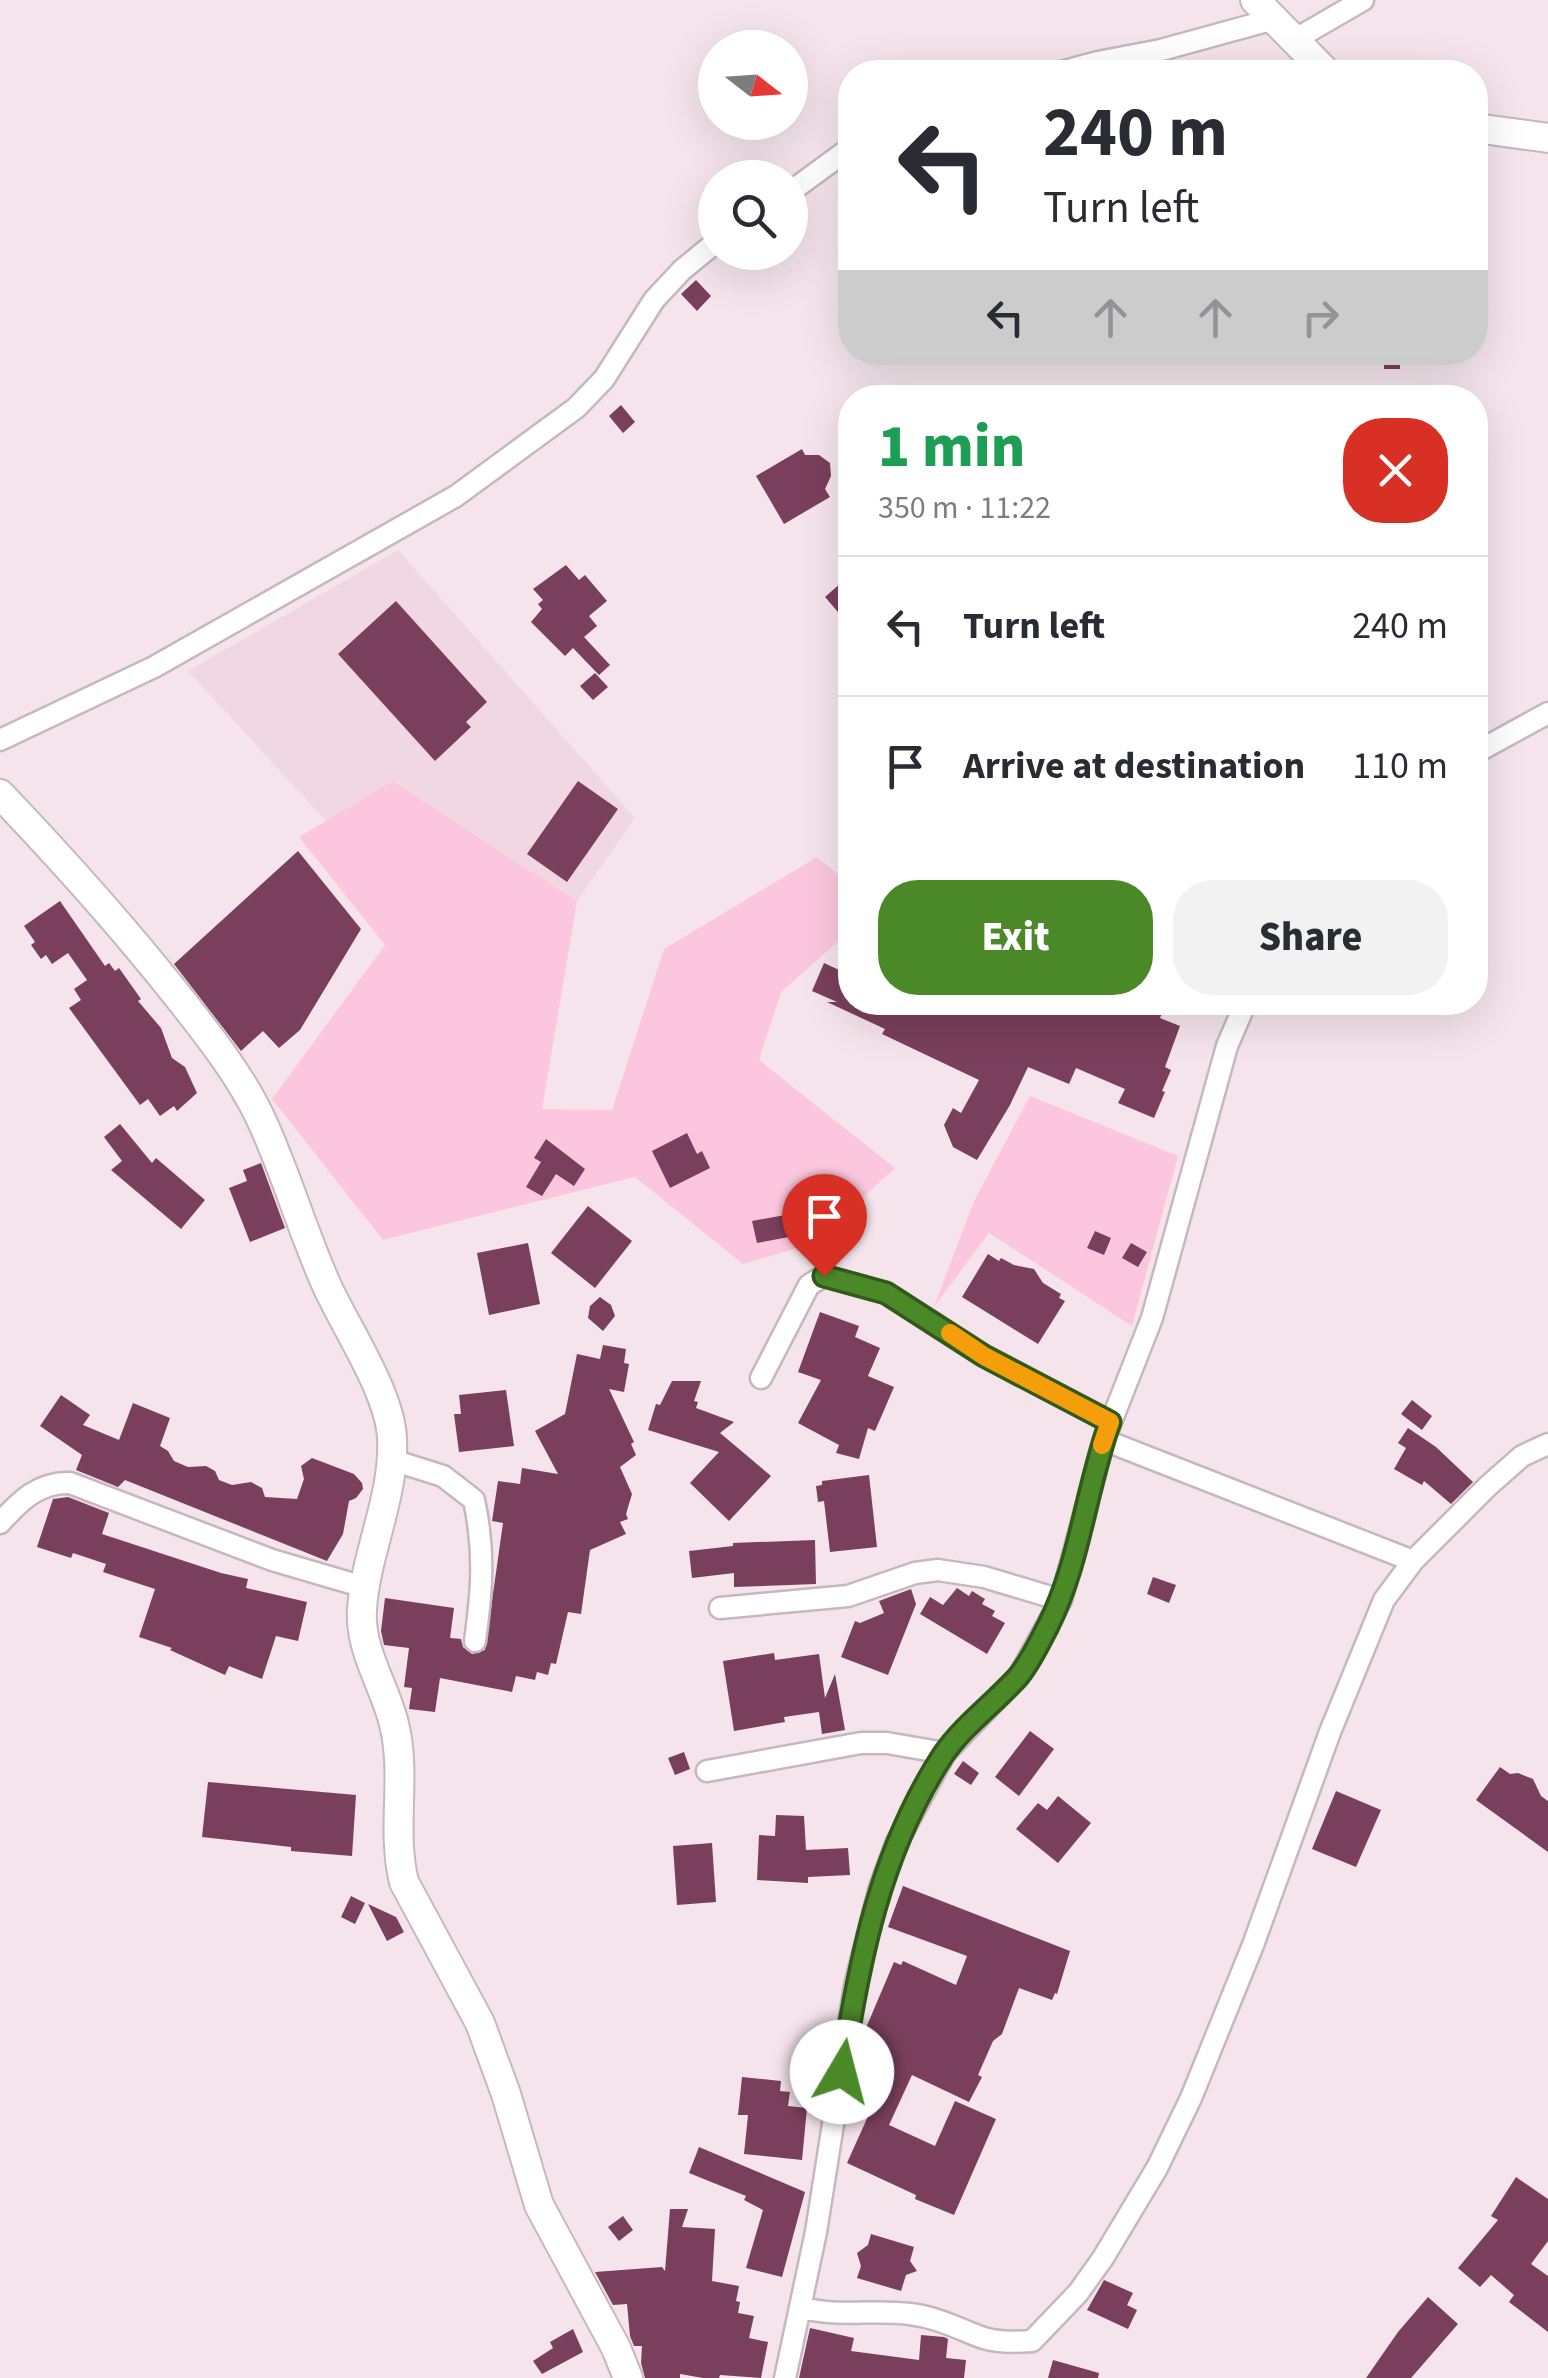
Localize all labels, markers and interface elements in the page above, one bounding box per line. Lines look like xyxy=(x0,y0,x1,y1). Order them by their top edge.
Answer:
north arrow xyxy=(698,30,808,140)
map controls xyxy=(698,30,808,270)
text: 240 m xyxy=(1043,83,1228,183)
icon: left xyxy=(878,100,1008,230)
button: search xyxy=(698,160,808,270)
text: Turn left xyxy=(1043,176,1199,240)
icon: left xyxy=(978,290,1033,345)
icon: ahead xyxy=(1083,290,1138,345)
icon: ahead xyxy=(1188,290,1243,345)
icon: right xyxy=(1293,290,1348,345)
text: 1 min xyxy=(878,405,1025,490)
button: close xyxy=(1343,418,1448,523)
text: 350 m · 11:22 xyxy=(878,485,1051,531)
icon: left xyxy=(878,599,933,654)
text: Turn left xyxy=(963,599,1105,653)
text: 240 m xyxy=(1352,599,1448,653)
icon: arrive xyxy=(878,739,933,794)
text: Arrive at destination xyxy=(963,739,1305,793)
text: 110 m xyxy=(1352,739,1448,793)
button: Exit xyxy=(878,880,1153,995)
button: Share xyxy=(1173,880,1448,995)
pin xyxy=(782,1174,867,1277)
icon: arrive xyxy=(797,1189,852,1244)
position arrow xyxy=(790,2020,894,2124)

